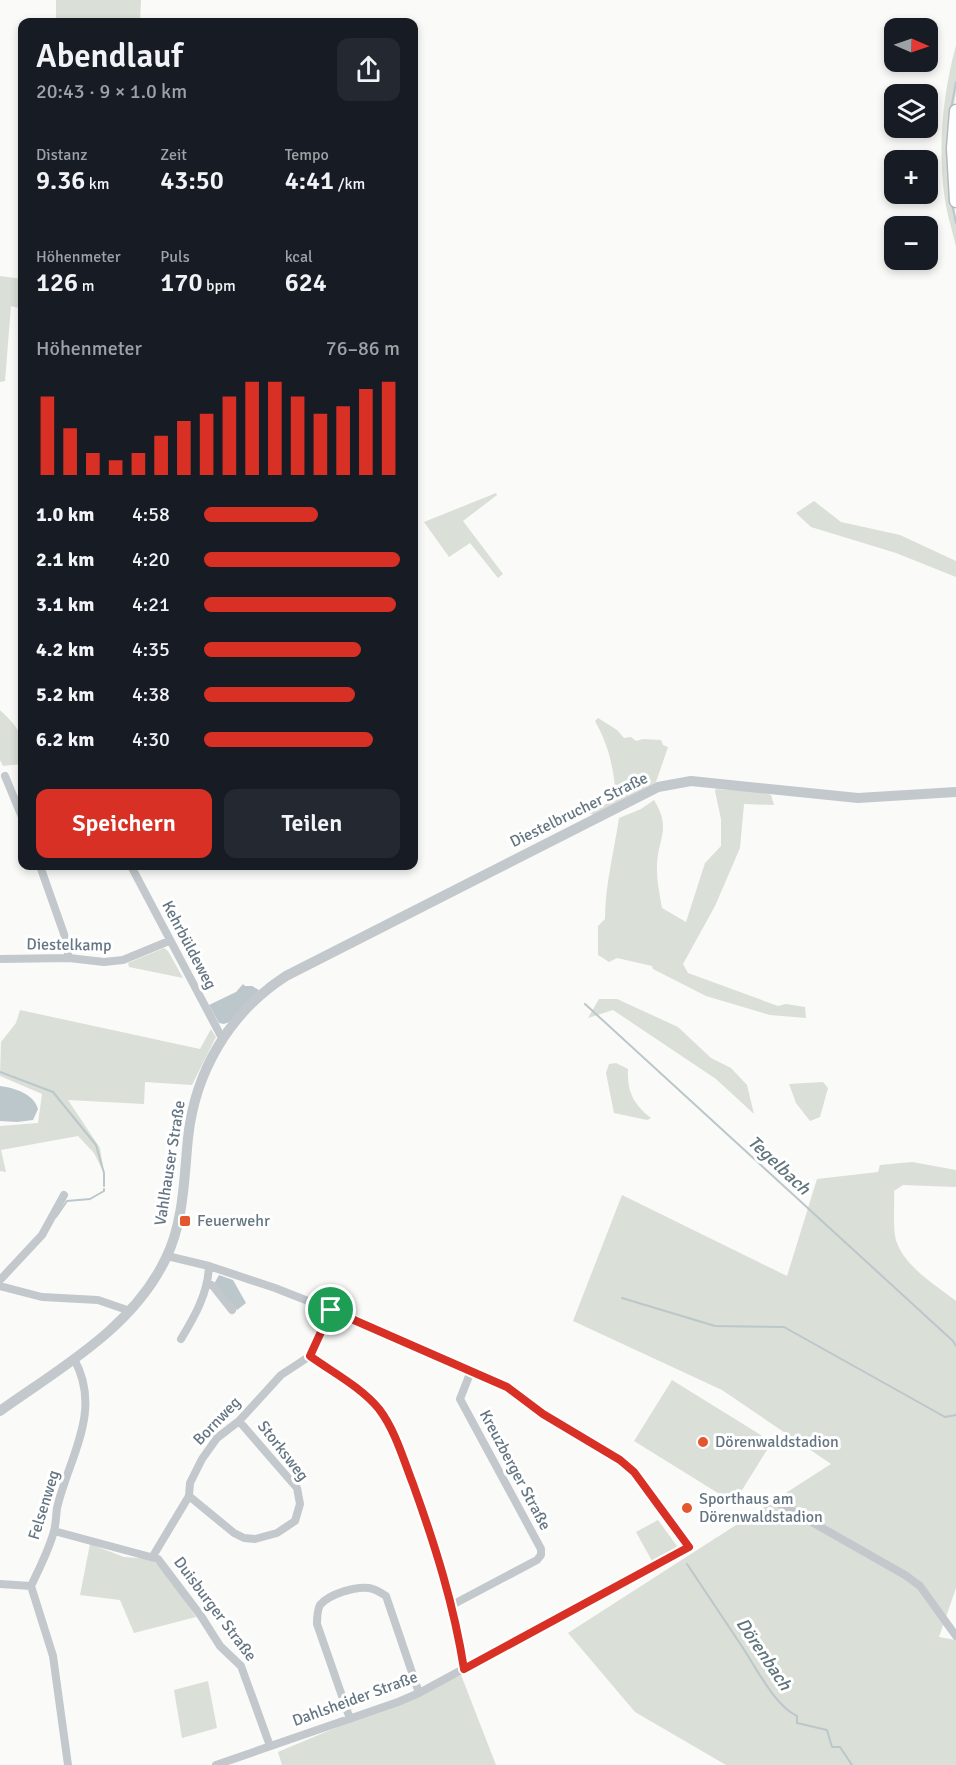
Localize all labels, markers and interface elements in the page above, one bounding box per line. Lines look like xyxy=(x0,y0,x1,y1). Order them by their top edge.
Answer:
north arrow xyxy=(884,18,938,72)
map controls xyxy=(884,18,938,270)
text: Abendlauf xyxy=(36,36,183,77)
button: share xyxy=(337,38,400,101)
text: 20:43 · 9 × 1.0 km xyxy=(36,79,187,104)
button: layers xyxy=(884,84,938,138)
text: Distanz xyxy=(36,145,87,165)
text: Zeit xyxy=(160,145,187,165)
text: Tempo xyxy=(285,145,329,165)
button: + xyxy=(884,150,938,204)
text: 9.36 xyxy=(36,165,85,197)
text: 43:50 xyxy=(160,165,224,197)
text: 4:41 xyxy=(285,165,334,197)
text: km xyxy=(85,174,110,194)
text: /km xyxy=(334,174,365,194)
button: − xyxy=(884,216,938,270)
text: Höhenmeter xyxy=(36,247,121,267)
text: Puls xyxy=(160,247,190,267)
text: kcal xyxy=(285,247,313,267)
text: 126 xyxy=(36,267,78,299)
text: 170 xyxy=(160,267,202,299)
text: 624 xyxy=(285,267,327,299)
text: m xyxy=(78,276,94,296)
text: bpm xyxy=(202,276,236,296)
text: Höhenmeter xyxy=(36,336,142,361)
text: 76–86 m xyxy=(326,336,400,361)
text: 1.0 km xyxy=(36,502,94,527)
text: 4:58 xyxy=(132,502,170,527)
text: 2.1 km xyxy=(36,547,94,572)
text: 4:20 xyxy=(132,547,170,572)
text: 3.1 km xyxy=(36,592,94,617)
text: 4:21 xyxy=(132,592,170,617)
text: 4.2 km xyxy=(36,637,94,662)
text: 4:35 xyxy=(132,637,170,662)
text: 5.2 km xyxy=(36,682,94,707)
text: 4:38 xyxy=(132,682,170,707)
text: 6.2 km xyxy=(36,727,94,752)
text: 4:30 xyxy=(132,727,170,752)
street label: Diestelbrucher Straße xyxy=(507,768,651,852)
button: Speichern xyxy=(36,789,212,858)
button: Teilen xyxy=(224,789,400,858)
street label: Kehrbüldeweg xyxy=(157,897,221,993)
street label: Diestelkamp xyxy=(26,934,112,956)
street label: Vahlhauser Straße xyxy=(150,1099,190,1227)
water label: Tegelbach xyxy=(743,1131,816,1200)
place label: Feuerwehr xyxy=(197,1211,270,1231)
marker: Feuerwehr xyxy=(178,1214,192,1228)
pin xyxy=(305,1284,356,1335)
icon: arrive xyxy=(314,1293,347,1326)
street label: Bornweg xyxy=(189,1392,245,1450)
street label: Kreuzberger Straße xyxy=(475,1406,555,1534)
street label: Storksweg xyxy=(253,1417,313,1485)
place label: Dörenwaldstadion xyxy=(715,1432,839,1452)
marker: Dörenwaldstadion xyxy=(696,1435,710,1449)
street label: Felsenweg xyxy=(24,1468,64,1542)
place label: Sporthaus am Dörenwaldstadion xyxy=(699,1489,823,1527)
marker: Sporthaus am Dörenwaldstadion xyxy=(680,1501,694,1515)
street label: Duisburger Straße xyxy=(169,1553,261,1665)
water label: Dörenbach xyxy=(732,1613,797,1696)
street label: Dahlsheider Straße xyxy=(290,1667,420,1731)

